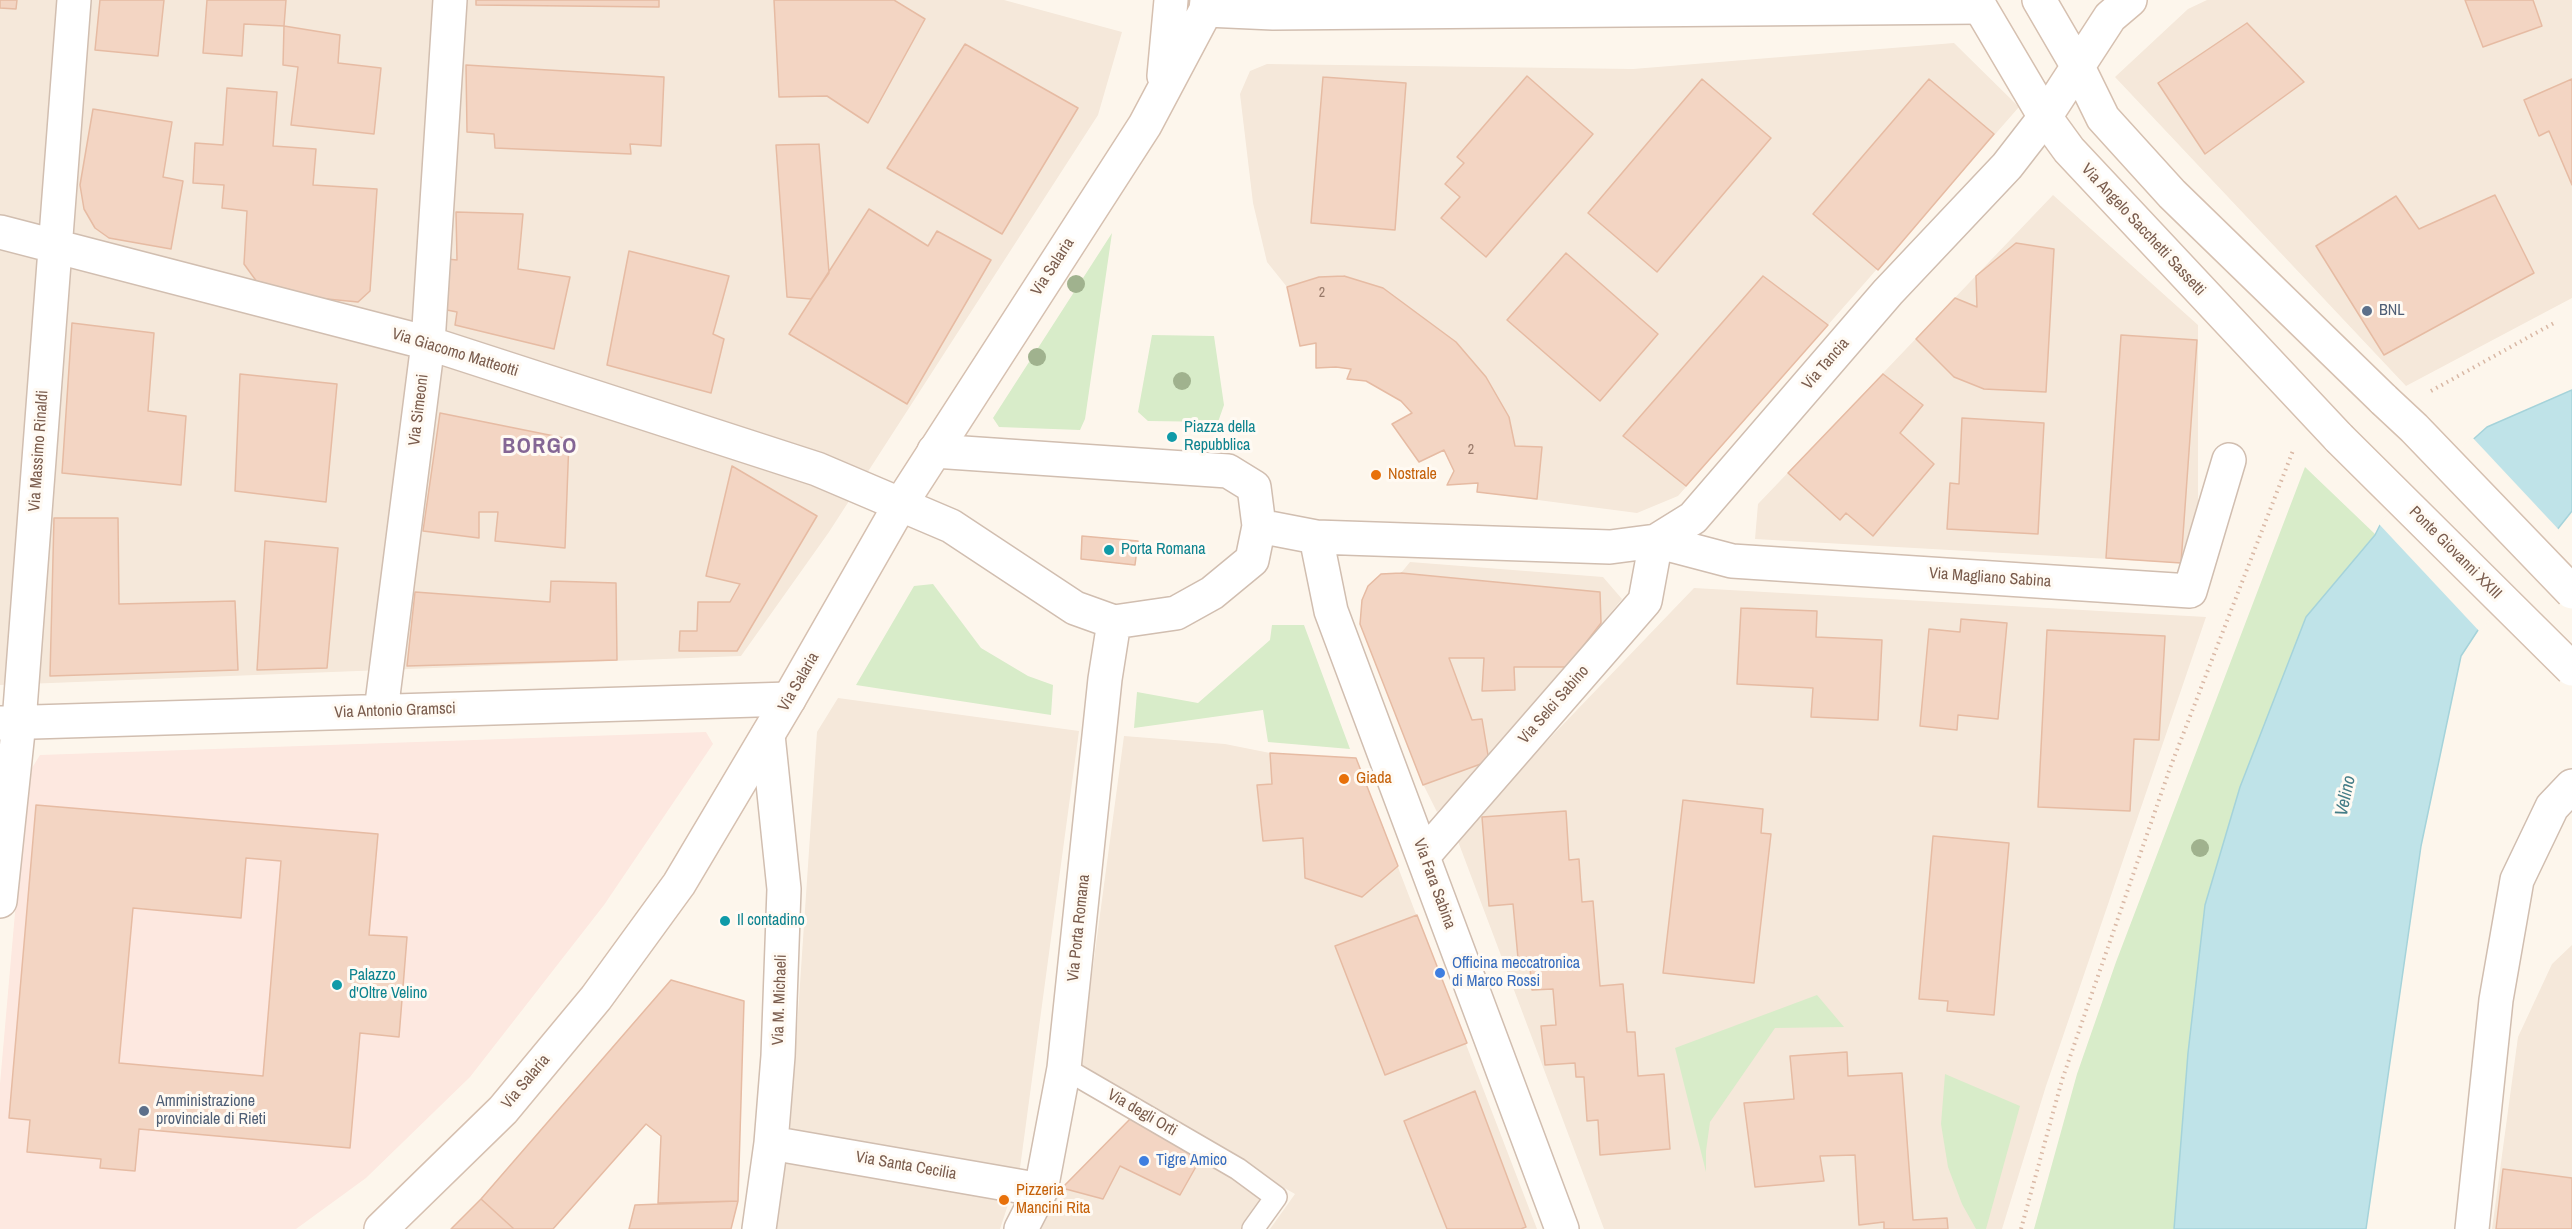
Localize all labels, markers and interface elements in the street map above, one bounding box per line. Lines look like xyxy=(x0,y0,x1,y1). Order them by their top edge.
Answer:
street label: Via Angelo Sacchetti Sassetti xyxy=(2077,160,2209,300)
street label: Via Salaria xyxy=(1027,235,1079,299)
house number: 2 xyxy=(1319,285,1325,301)
place label: BNL xyxy=(2379,301,2405,321)
marker: BNL xyxy=(2360,304,2374,318)
street label: Via Giacomo Matteotti xyxy=(390,325,520,381)
street label: Via Tancia xyxy=(1798,334,1854,394)
street label: Via Simeoni xyxy=(405,373,433,447)
street label: Via Massimo Rinaldi xyxy=(25,390,53,512)
place label: Piazza della Repubblica xyxy=(1184,418,1255,456)
marker: Piazza della Repubblica xyxy=(1165,430,1179,444)
district label: BORGO xyxy=(502,434,578,460)
house number: 2 xyxy=(1468,442,1474,458)
place label: Nostrale xyxy=(1388,465,1437,485)
marker: Nostrale xyxy=(1369,468,1383,482)
street label: Ponte Giovanni XXIII xyxy=(2405,503,2505,603)
place label: Porta Romana xyxy=(1121,540,1206,560)
marker: Porta Romana xyxy=(1102,543,1116,557)
street label: Via Magliano Sabina xyxy=(1928,564,2052,592)
street label: Via Salaria xyxy=(775,649,823,715)
street label: Via Selci Sabino xyxy=(1515,662,1593,748)
street label: Via Antonio Gramsci xyxy=(334,699,456,723)
place label: Giada xyxy=(1356,769,1392,789)
marker: Giada xyxy=(1337,772,1351,786)
water label: Velino xyxy=(2331,774,2361,818)
street label: Via Fara Sabina xyxy=(1409,836,1459,932)
street label: Via Porta Romana xyxy=(1064,873,1094,983)
place label: Il contadino xyxy=(737,911,805,931)
marker: Il contadino xyxy=(718,914,732,928)
street label: Via M. Michaeli xyxy=(769,954,791,1046)
place label: Officina meccatronica di Marco Rossi xyxy=(1452,954,1580,992)
place label: Palazzo d'Oltre Velino xyxy=(349,966,427,1004)
marker: Officina meccatronica di Marco Rossi xyxy=(1433,966,1447,980)
marker: Palazzo d'Oltre Velino xyxy=(330,978,344,992)
street label: Via Salaria xyxy=(498,1051,554,1113)
street label: Via degli Orti xyxy=(1104,1085,1180,1141)
place label: Amministrazione provinciale di Rieti xyxy=(156,1092,266,1130)
marker: Amministrazione provinciale di Rieti xyxy=(137,1104,151,1118)
street label: Via Santa Cecilia xyxy=(854,1148,958,1184)
place label: Tigre Amico xyxy=(1156,1151,1227,1171)
marker: Tigre Amico xyxy=(1137,1154,1151,1168)
place label: Pizzeria Mancini Rita xyxy=(1016,1181,1090,1219)
marker: Pizzeria Mancini Rita xyxy=(997,1193,1011,1207)

